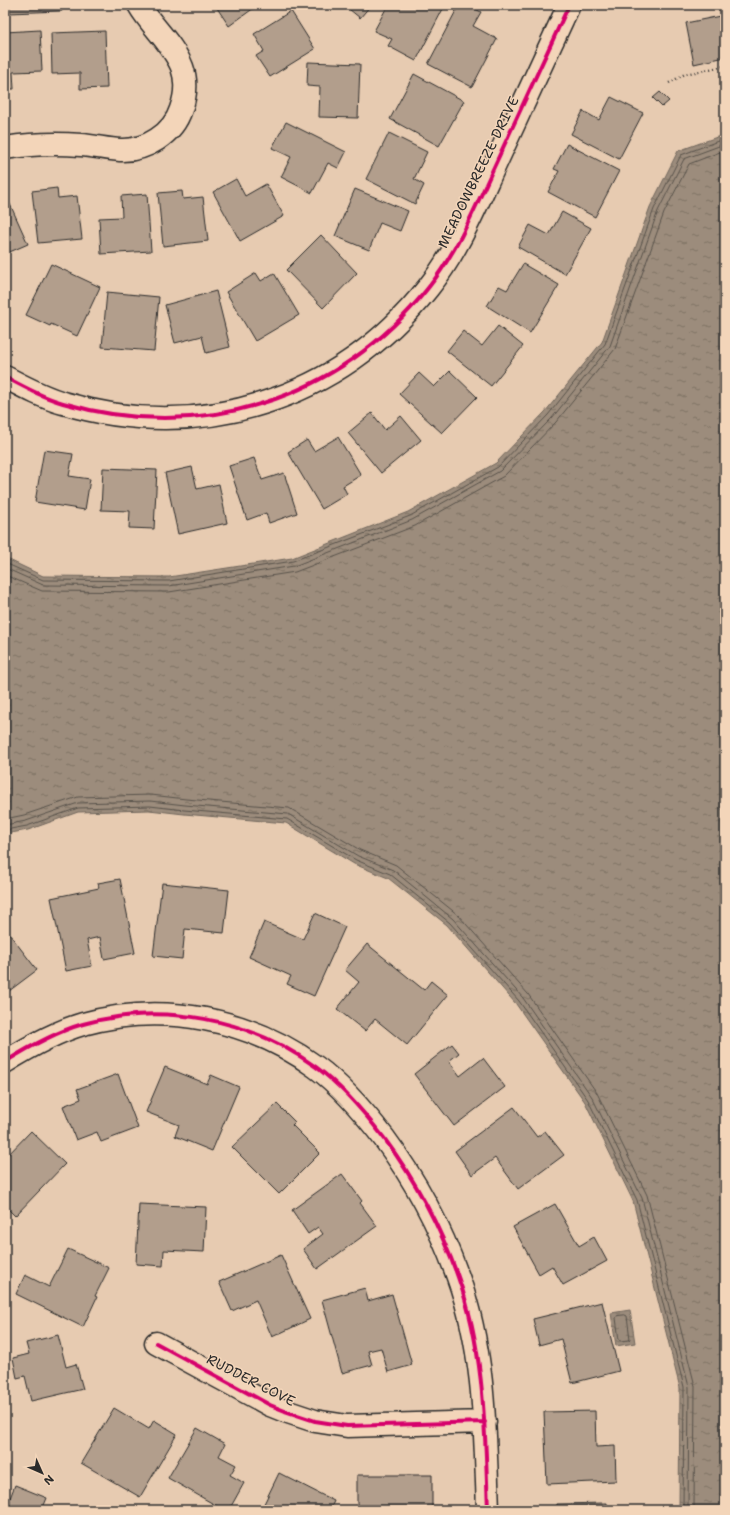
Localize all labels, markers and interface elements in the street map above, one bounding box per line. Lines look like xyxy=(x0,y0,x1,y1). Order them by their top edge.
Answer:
street label: MEADOWBREEZE DRIVE xyxy=(433,93,523,251)
street label: RUDDER COVE xyxy=(204,1350,299,1410)
north arrow xyxy=(22,1453,62,1493)
text: N xyxy=(40,1471,57,1488)

